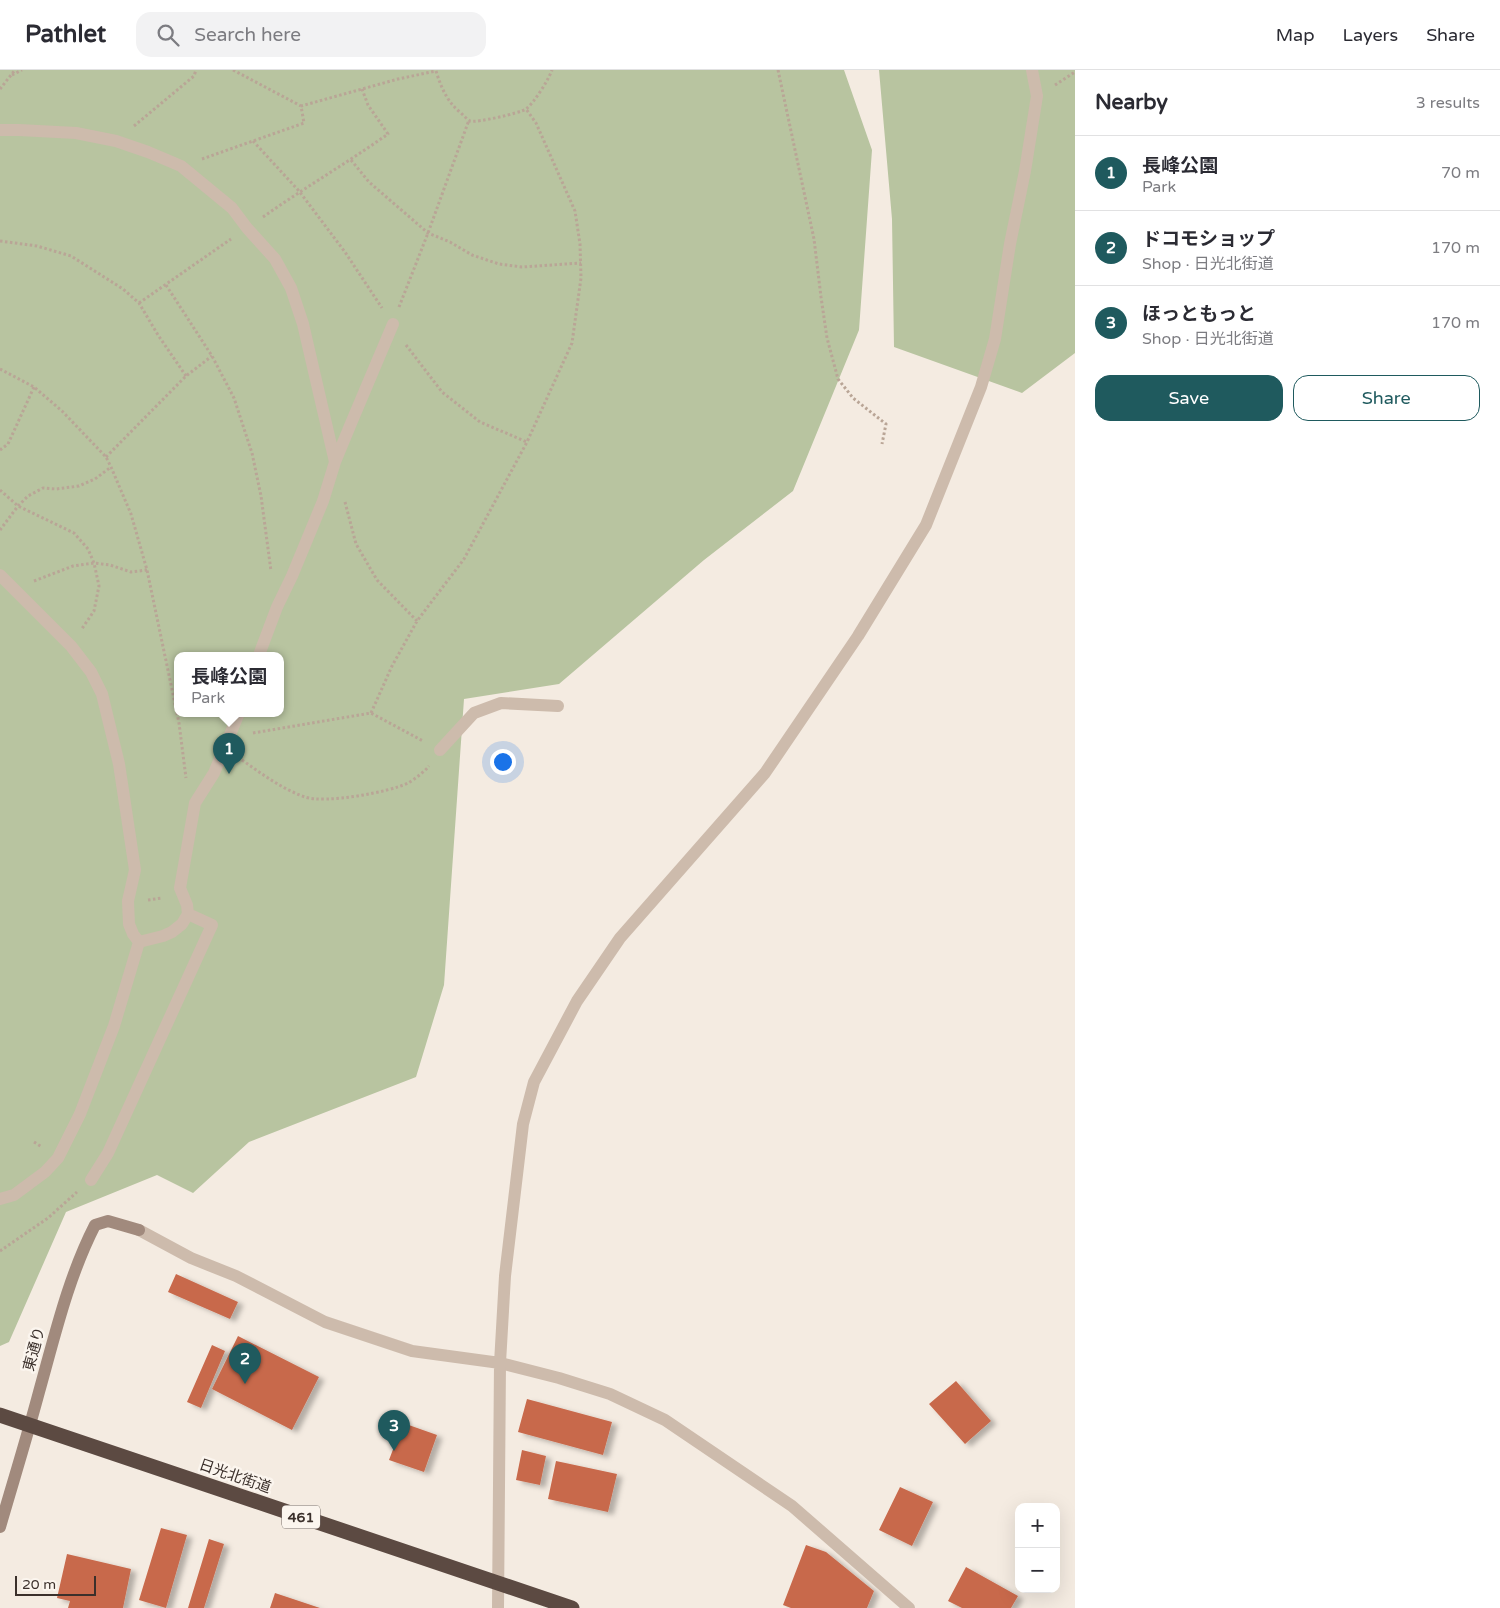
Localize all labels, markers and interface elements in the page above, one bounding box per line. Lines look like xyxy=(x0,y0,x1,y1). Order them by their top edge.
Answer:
search box xyxy=(136,12,486,57)
text: Pathlet xyxy=(25,20,106,49)
icon: search xyxy=(154,21,182,49)
text: Search here xyxy=(194,24,301,46)
text: Map xyxy=(1276,24,1315,46)
text: Layers xyxy=(1343,24,1398,46)
text: Share xyxy=(1426,24,1475,46)
text: Nearby xyxy=(1095,90,1168,115)
text: 3 results xyxy=(1416,93,1480,113)
text: 長峰公園 xyxy=(1142,155,1218,177)
text: 1 xyxy=(1106,163,1116,183)
text: 70 m xyxy=(1441,163,1480,183)
text: Park xyxy=(1142,177,1176,197)
text: ドコモショップ xyxy=(1142,228,1275,250)
text: 2 xyxy=(1106,238,1116,258)
text: 170 m xyxy=(1431,238,1480,258)
text: Shop · 日光北街道 xyxy=(1142,254,1274,274)
text: ほっともっと xyxy=(1142,303,1256,325)
text: 3 xyxy=(1106,313,1116,333)
text: 170 m xyxy=(1431,313,1480,333)
text: Shop · 日光北街道 xyxy=(1142,329,1274,349)
button: Save xyxy=(1095,375,1283,421)
button: Share xyxy=(1293,375,1480,421)
popup xyxy=(174,652,284,717)
text: 長峰公園 xyxy=(191,666,267,688)
text: Park xyxy=(191,688,225,708)
pin: 1 xyxy=(213,733,245,774)
your location xyxy=(490,749,516,775)
street label: 東通り xyxy=(19,1325,49,1373)
pin: 2 xyxy=(229,1343,261,1384)
pin: 3 xyxy=(378,1410,410,1451)
street label: 日光北街道 xyxy=(197,1455,273,1497)
map controls xyxy=(1015,1503,1060,1593)
button: + xyxy=(1015,1503,1060,1548)
road number: 461 xyxy=(282,1505,320,1528)
button: − xyxy=(1015,1548,1060,1593)
scale bar xyxy=(15,1573,96,1596)
text: 20 m xyxy=(22,1576,56,1593)

